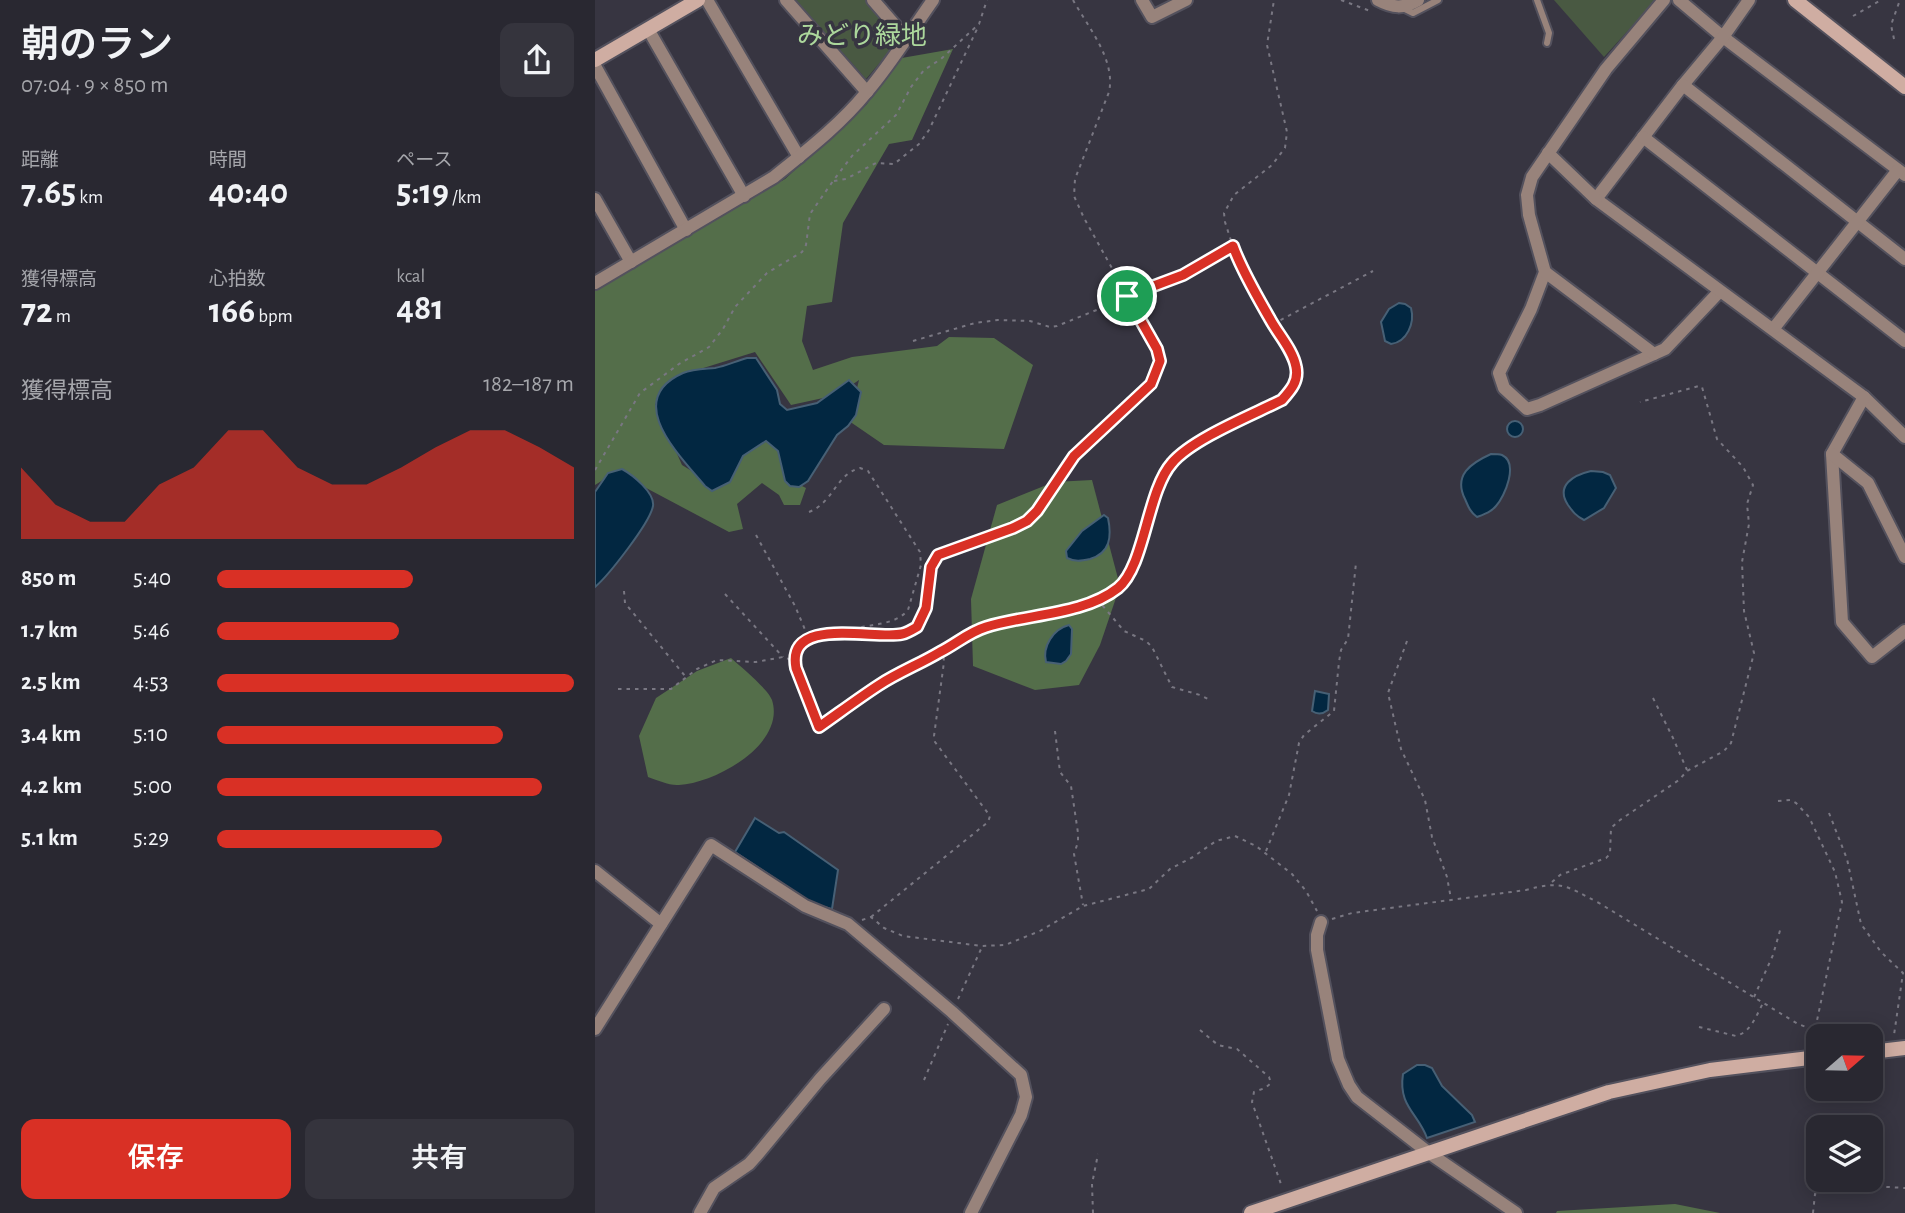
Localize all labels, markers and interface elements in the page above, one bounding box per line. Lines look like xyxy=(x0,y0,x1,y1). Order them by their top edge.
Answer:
park label: みどり緑地 xyxy=(797,22,927,49)
button: share xyxy=(500,23,574,97)
text: 朝のラン xyxy=(21,27,173,65)
text: 07:04 · 9 × 850 m xyxy=(21,74,168,97)
text: 距離 xyxy=(21,151,59,170)
text: 時間 xyxy=(209,151,247,170)
text: ペース xyxy=(396,151,452,170)
text: 7.65 xyxy=(21,175,76,210)
text: 40:40 xyxy=(209,175,288,210)
text: 5:19 xyxy=(396,175,449,210)
text: km xyxy=(76,188,103,207)
text: /km xyxy=(449,188,481,207)
pin xyxy=(1097,266,1157,326)
text: kcal xyxy=(396,267,425,286)
text: 獲得標高 xyxy=(21,270,97,289)
text: 心拍数 xyxy=(209,270,266,289)
icon: arrive xyxy=(1108,277,1146,315)
text: 481 xyxy=(396,291,444,326)
text: 72 xyxy=(21,294,53,329)
text: 166 xyxy=(209,294,255,329)
text: m xyxy=(53,307,71,326)
text: bpm xyxy=(255,307,293,326)
text: 182–187 m xyxy=(483,373,574,396)
text: 獲得標高 xyxy=(21,380,113,403)
text: 850 m xyxy=(21,567,76,590)
text: 5:40 xyxy=(133,567,171,590)
text: 1.7 km xyxy=(21,619,78,642)
text: 5:46 xyxy=(133,619,170,642)
text: 2.5 km xyxy=(21,671,80,694)
text: 4:53 xyxy=(133,671,168,694)
text: 3.4 km xyxy=(21,723,81,746)
text: 5:10 xyxy=(133,723,168,746)
text: 4.2 km xyxy=(21,775,82,798)
text: 5:00 xyxy=(133,775,172,798)
text: 5.1 km xyxy=(21,827,78,850)
text: 5:29 xyxy=(133,827,169,850)
north arrow xyxy=(1806,1024,1883,1101)
map controls xyxy=(1806,1024,1883,1192)
button: layers xyxy=(1806,1115,1883,1192)
button: 保存 xyxy=(21,1119,291,1199)
button: 共有 xyxy=(305,1119,574,1199)

